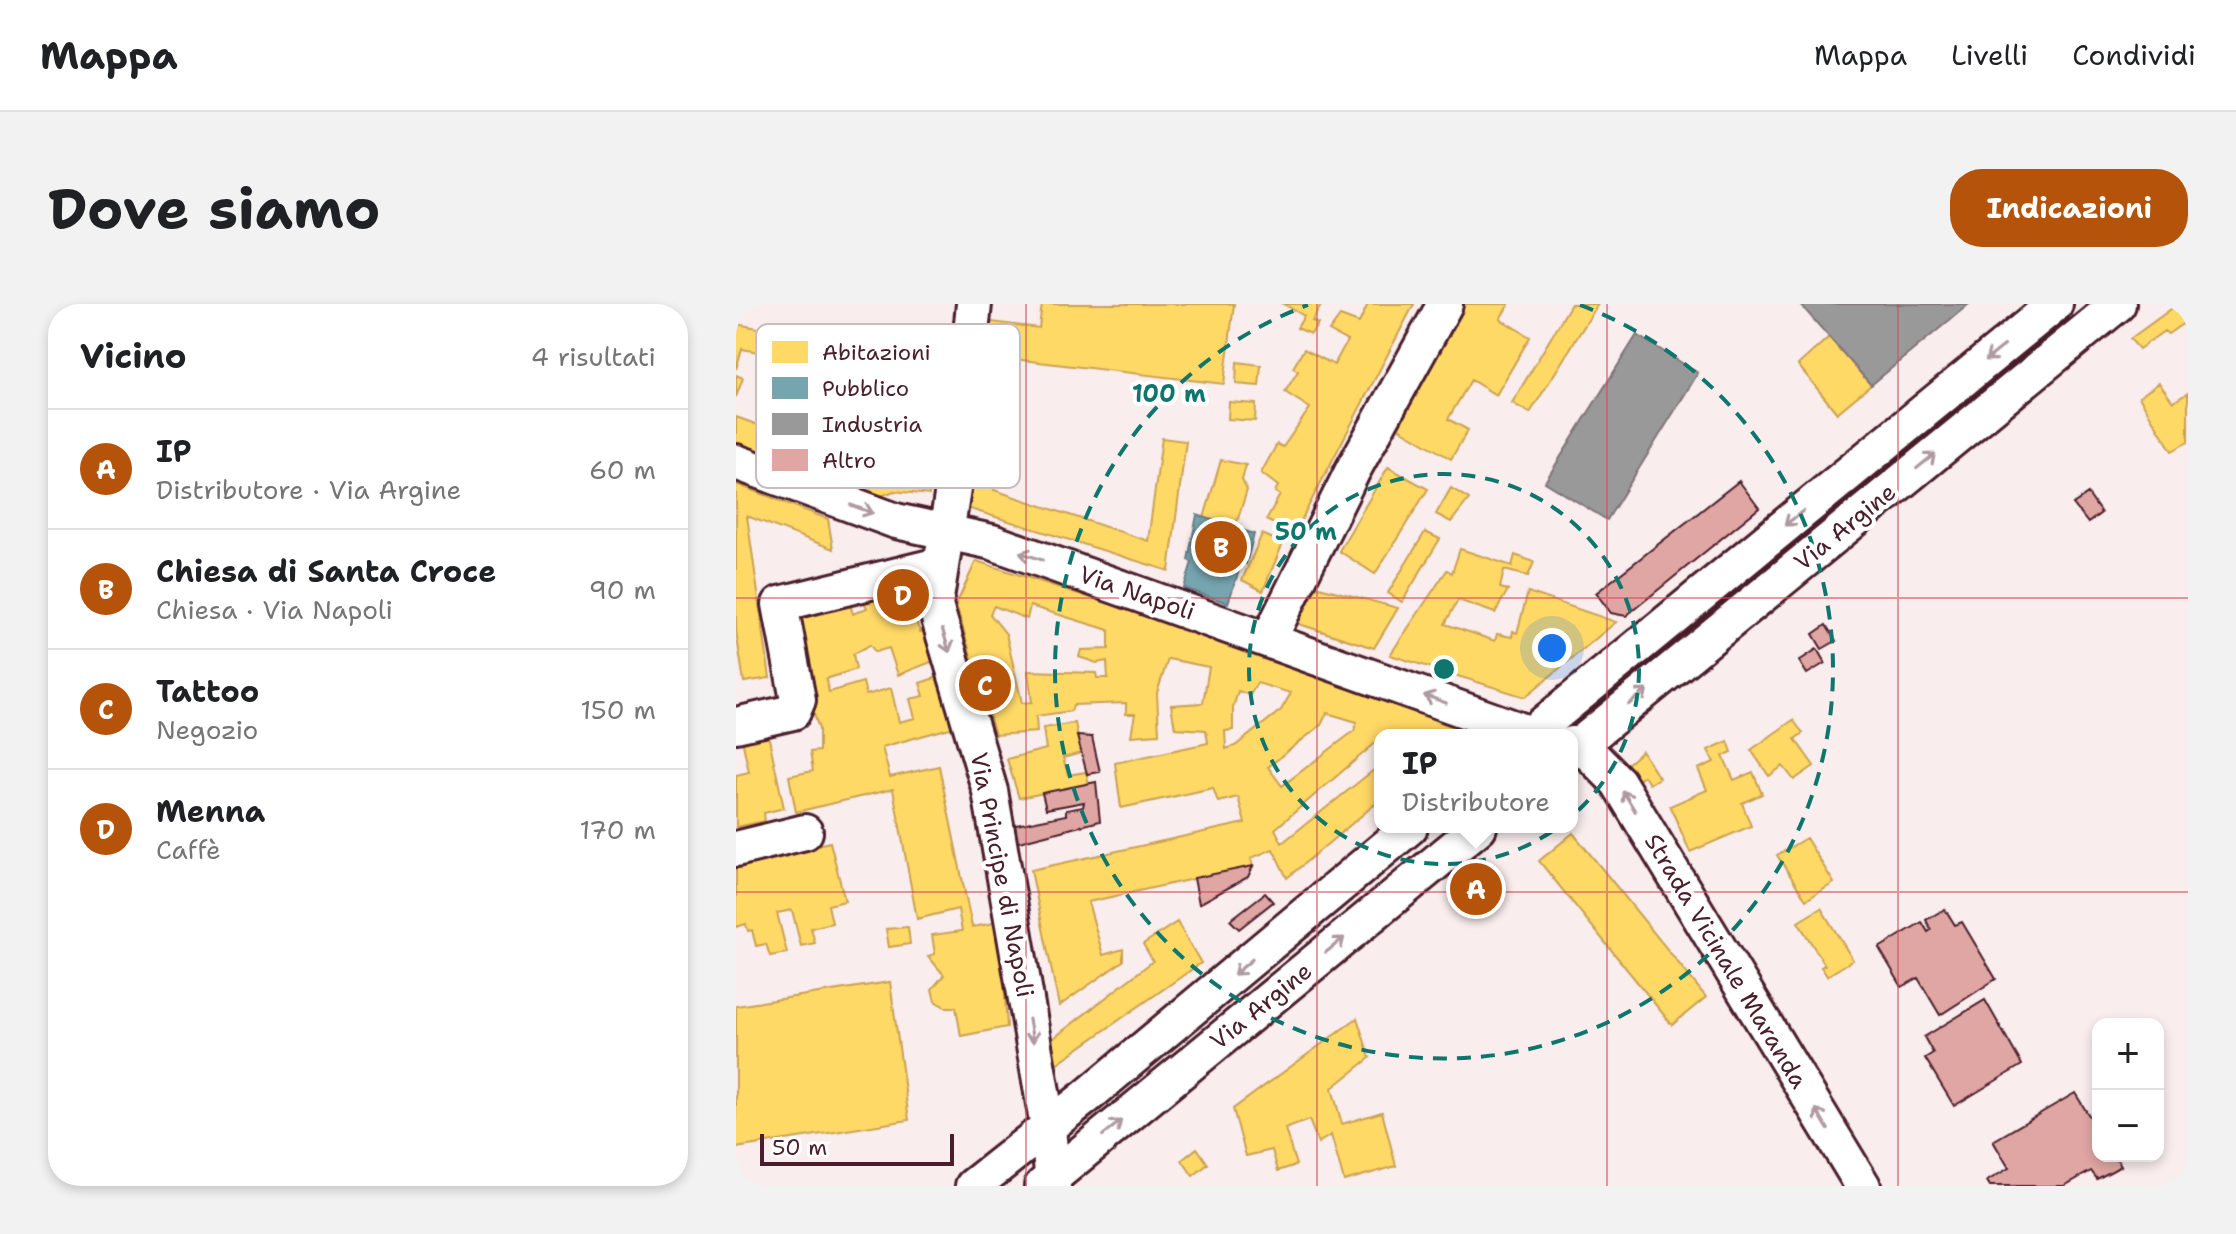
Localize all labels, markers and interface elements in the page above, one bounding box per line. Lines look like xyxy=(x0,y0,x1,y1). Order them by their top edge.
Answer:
text: Mappa xyxy=(40,30,178,81)
text: Mappa xyxy=(1814,36,1907,74)
text: Livelli xyxy=(1951,36,2028,74)
text: Condividi xyxy=(2072,36,2196,74)
button: Indicazioni xyxy=(1950,169,2188,247)
text: Dove siamo xyxy=(48,171,380,246)
legend xyxy=(756,324,1020,488)
text: Vicino xyxy=(80,333,187,379)
text: Abitazioni xyxy=(822,338,931,367)
text: 4 risultati xyxy=(531,339,656,374)
one-way arrow xyxy=(1985,345,2006,362)
text: Pubblico xyxy=(822,374,909,403)
text: 100 m xyxy=(1132,378,1206,410)
text: Industria xyxy=(822,410,922,439)
text: IP xyxy=(156,431,192,472)
text: Altro xyxy=(822,446,876,475)
text: A xyxy=(96,452,116,487)
text: 60 m xyxy=(589,452,656,487)
one-way arrow xyxy=(1915,452,1936,470)
text: Distributore · Via Argine xyxy=(156,472,461,507)
street label: Via Argine xyxy=(1787,476,1903,578)
one-way arrow xyxy=(849,502,874,517)
one-way arrow xyxy=(1784,510,1805,527)
text: 50 m xyxy=(1275,516,1337,548)
pin: B xyxy=(1195,517,1247,577)
one-way arrow xyxy=(1020,548,1044,562)
text: Chiesa di Santa Croce xyxy=(156,551,496,592)
street label: Via Napoli xyxy=(1075,558,1199,628)
pin: D xyxy=(877,565,929,625)
text: B xyxy=(98,572,114,607)
text: 90 m xyxy=(589,572,656,607)
text: Chiesa · Via Napoli xyxy=(156,592,393,627)
one-way arrow xyxy=(939,627,954,653)
your location xyxy=(1532,628,1572,668)
pin: C xyxy=(959,655,1011,715)
centre of rings xyxy=(1430,655,1458,683)
text: Tattoo xyxy=(156,671,259,712)
one-way arrow xyxy=(1627,688,1648,705)
one-way arrow xyxy=(1423,691,1448,705)
text: C xyxy=(98,692,114,727)
text: 150 m xyxy=(580,692,656,727)
text: Negozio xyxy=(156,712,258,747)
popup xyxy=(1374,729,1578,833)
text: IP xyxy=(1402,743,1438,784)
street label: Via Principe di Napoli xyxy=(963,750,1041,1000)
text: Distributore xyxy=(1402,784,1550,819)
one-way arrow xyxy=(1621,790,1637,813)
text: Menna xyxy=(156,791,265,832)
text: D xyxy=(97,812,115,847)
text: 170 m xyxy=(579,812,656,847)
street label: Strada Vicinale Maranda xyxy=(1637,828,1815,1094)
text: Caffè xyxy=(156,832,221,867)
pin: A xyxy=(1450,859,1502,919)
one-way arrow xyxy=(1324,936,1345,954)
street label: Via Argine xyxy=(1203,955,1319,1057)
one-way arrow xyxy=(1233,958,1253,976)
one-way arrow xyxy=(1025,1018,1040,1043)
map controls xyxy=(2092,1018,2164,1162)
button: + xyxy=(2092,1018,2164,1090)
button: − xyxy=(2092,1090,2164,1162)
one-way arrow xyxy=(1814,1108,1830,1131)
one-way arrow xyxy=(1102,1119,1122,1137)
scale bar xyxy=(760,1130,954,1166)
text: 50 m xyxy=(772,1133,827,1162)

